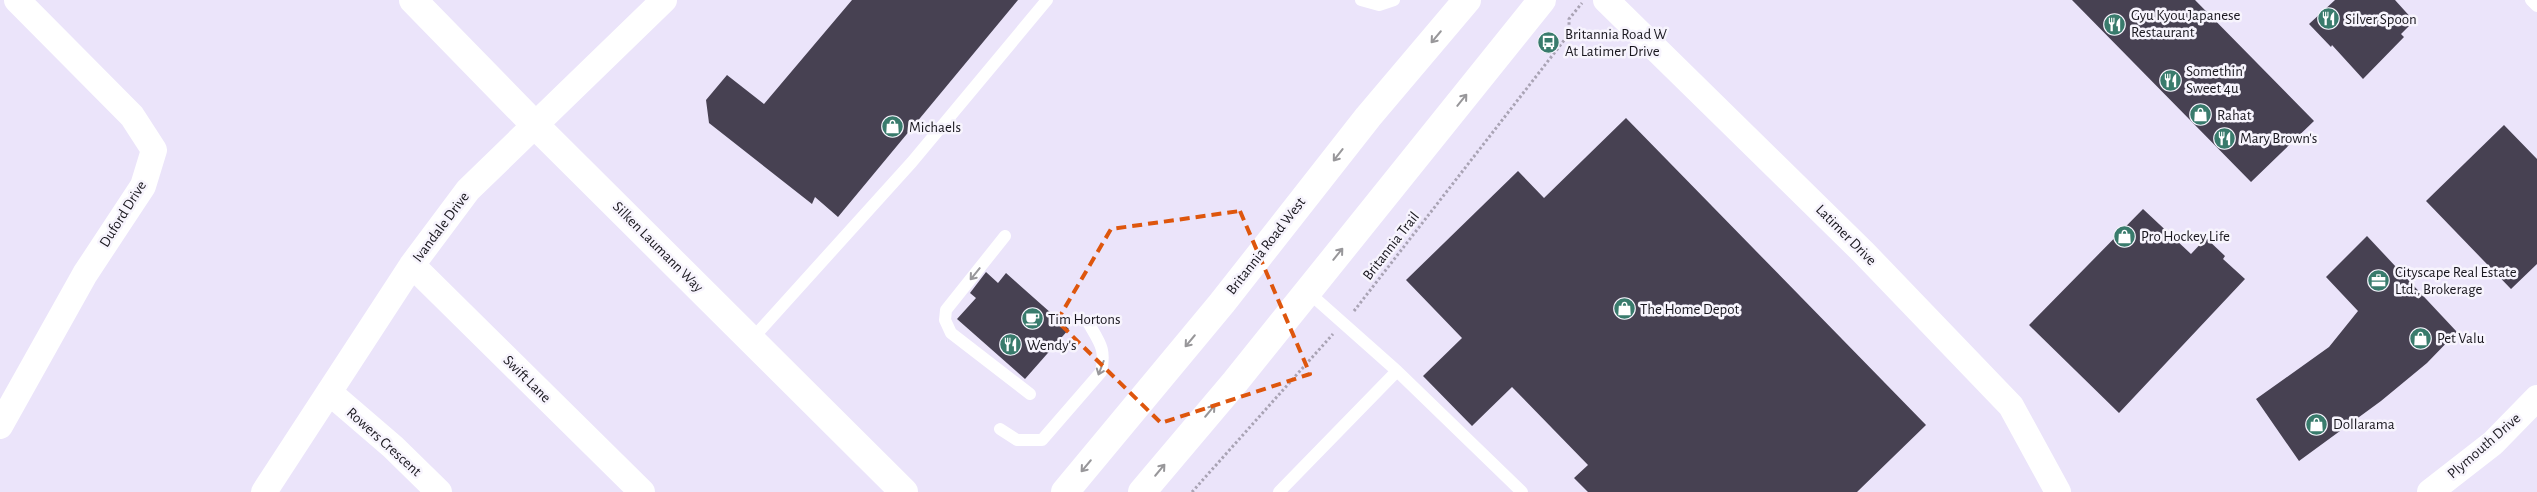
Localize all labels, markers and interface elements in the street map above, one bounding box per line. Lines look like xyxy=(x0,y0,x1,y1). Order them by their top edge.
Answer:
restaurant icon: Silver Spoon xyxy=(2317,7,2341,31)
place label: Gyu Kyou Japanese Restaurant xyxy=(2131,8,2241,40)
restaurant icon: Gyu Kyou Japanese Restaurant xyxy=(2103,12,2127,36)
place label: Silver Spoon xyxy=(2345,12,2417,27)
place label: Britannia Road W At Latimer Drive xyxy=(1565,27,1668,59)
one-way arrow xyxy=(1430,30,1441,43)
bus stop icon: Britannia Road W At Latimer Drive xyxy=(1537,31,1561,55)
place label: Somethin' Sweet 4u xyxy=(2186,64,2244,96)
restaurant icon: Somethin' Sweet 4u xyxy=(2158,68,2182,92)
one-way arrow xyxy=(1456,94,1467,107)
shop icon: Rahat xyxy=(2189,103,2213,127)
place label: Rahat xyxy=(2217,108,2252,123)
shop icon: Michaels xyxy=(881,115,905,139)
place label: Michaels xyxy=(909,120,961,135)
restaurant icon: Mary Brown's xyxy=(2212,126,2236,150)
place label: Mary Brown's xyxy=(2240,131,2317,146)
one-way arrow xyxy=(1333,148,1343,162)
street label: Duford Drive xyxy=(97,178,149,250)
street label: Ivandale Drive xyxy=(410,189,472,265)
street label: Britannia Road West xyxy=(1224,194,1309,297)
street label: Silken Laumann Way xyxy=(610,199,707,296)
street label: Latimer Drive xyxy=(1813,202,1879,268)
street label: Britannia Trail xyxy=(1360,209,1422,283)
shop icon: Pro Hockey Life xyxy=(2113,224,2137,248)
place label: Pro Hockey Life xyxy=(2141,229,2230,244)
one-way arrow xyxy=(1333,247,1344,260)
place label: Cityscape Real Estate Ltd., Brokerage xyxy=(2395,265,2517,297)
one-way arrow xyxy=(969,267,980,280)
office icon: Cityscape Real Estate Ltd., Brokerage xyxy=(2367,269,2391,293)
shop icon: The Home Depot xyxy=(1612,297,1636,321)
place label: The Home Depot xyxy=(1640,302,1740,317)
cafe icon: Tim Hortons xyxy=(1020,307,1044,331)
place label: Tim Hortons xyxy=(1048,312,1121,327)
shop icon: Pet Valu xyxy=(2409,326,2433,350)
place label: Pet Valu xyxy=(2437,331,2485,346)
restaurant icon: Wendy's xyxy=(999,333,1023,357)
one-way arrow xyxy=(1185,334,1196,347)
place label: Wendy's xyxy=(1027,338,1077,353)
street label: Swift Lane xyxy=(500,352,554,406)
one-way arrow xyxy=(1096,360,1105,375)
street label: Rowers Crescent xyxy=(344,405,424,479)
one-way arrow xyxy=(1204,405,1216,418)
street label: Plymouth Drive xyxy=(2445,410,2523,482)
shop icon: Dollarama xyxy=(2305,412,2329,436)
place label: Dollarama xyxy=(2333,417,2395,432)
one-way arrow xyxy=(1081,459,1092,472)
one-way arrow xyxy=(1154,464,1166,477)

